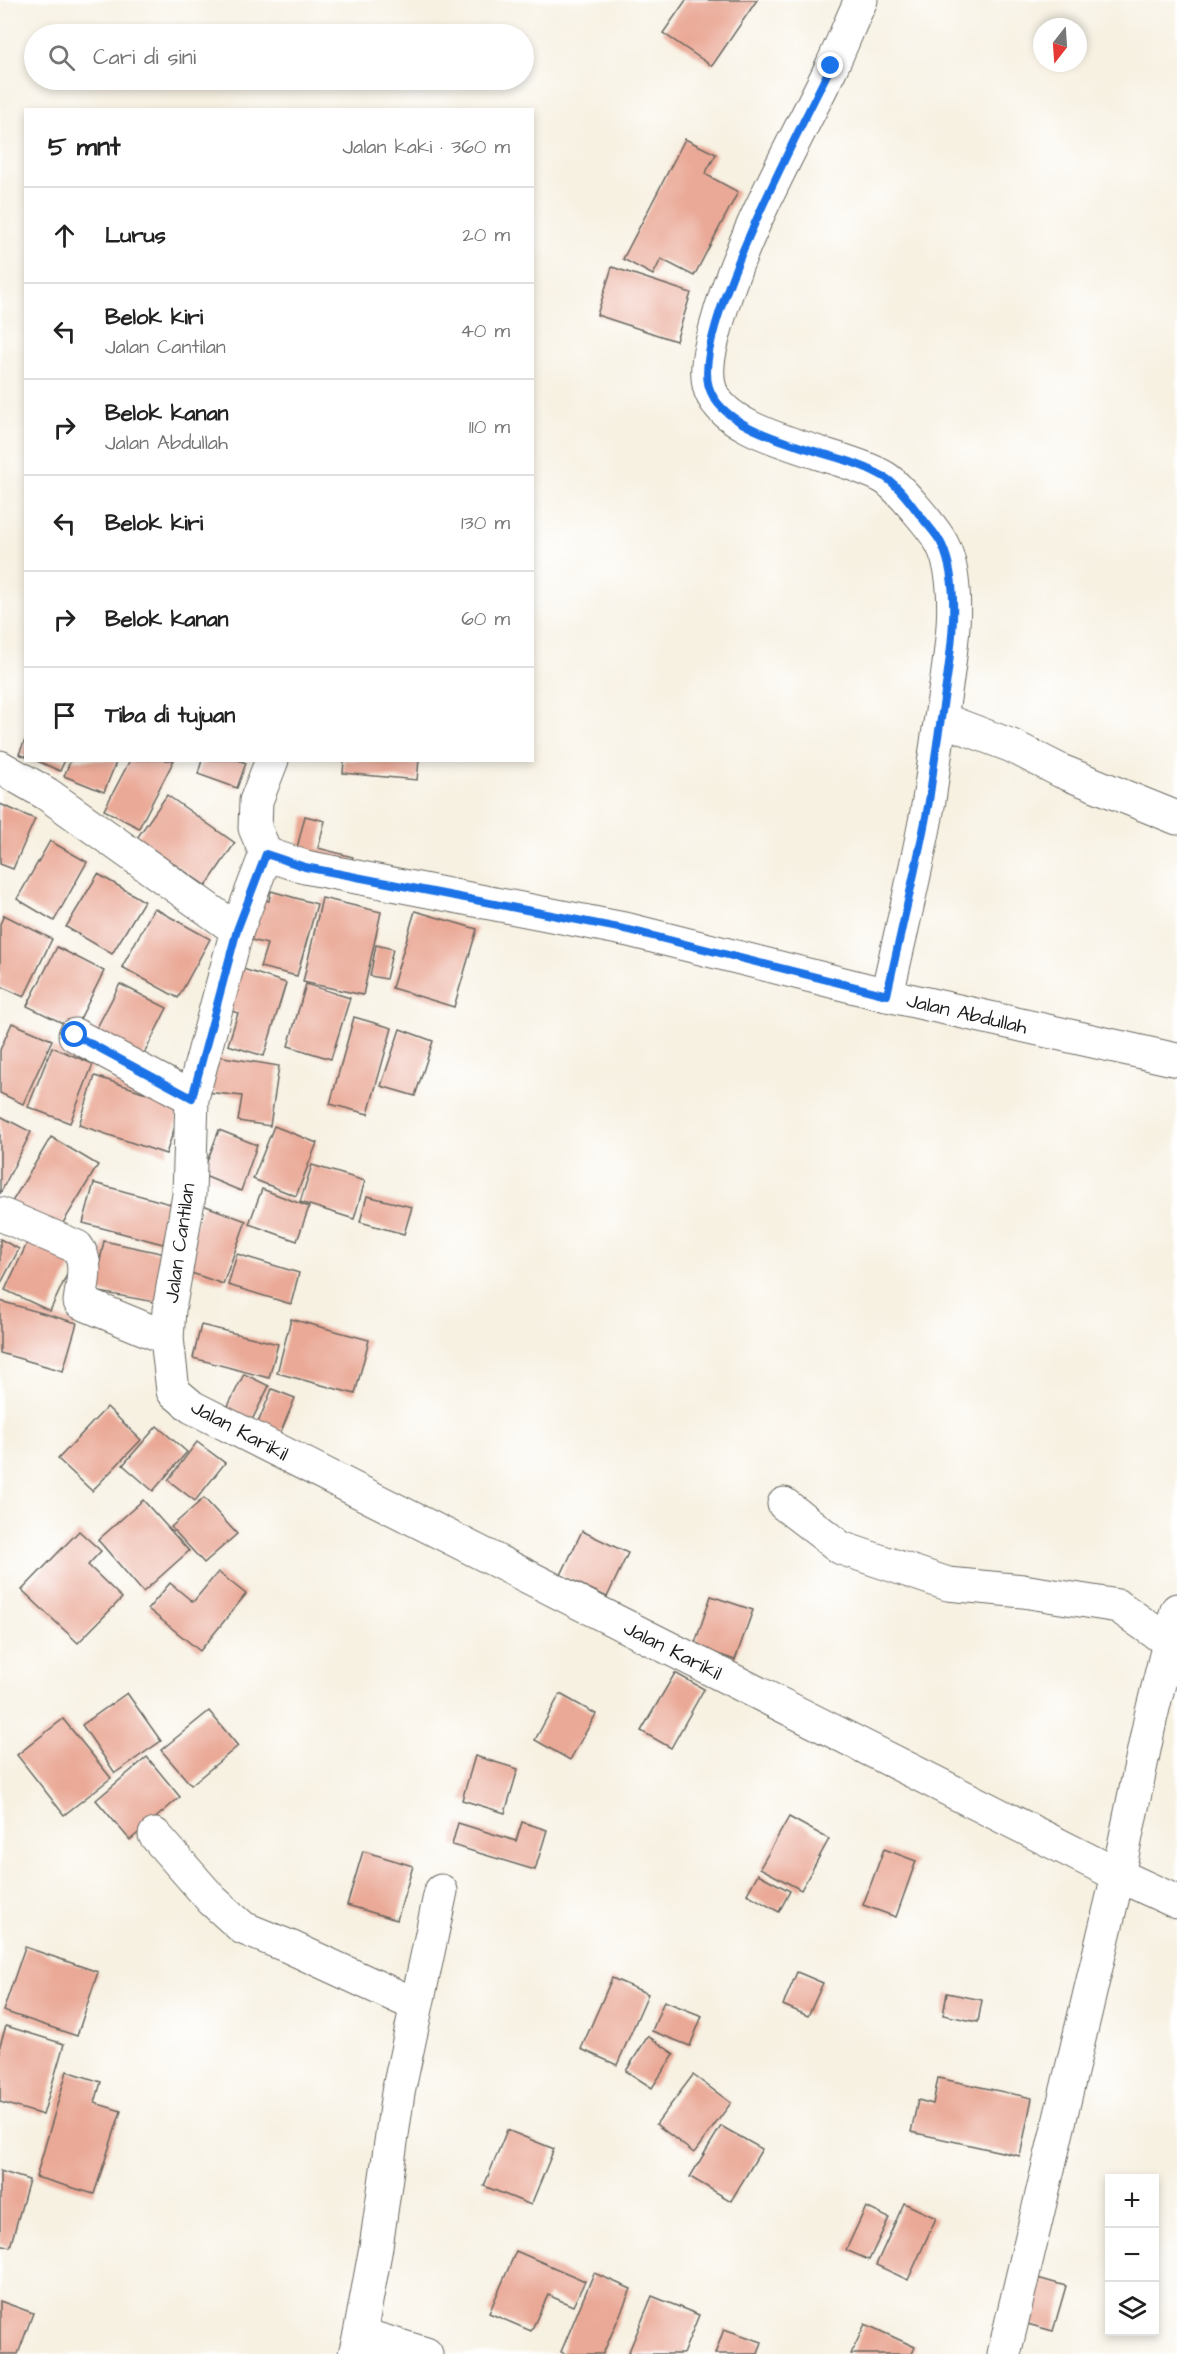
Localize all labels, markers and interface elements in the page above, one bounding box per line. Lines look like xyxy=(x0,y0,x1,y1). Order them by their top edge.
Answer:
north arrow xyxy=(1033,18,1087,72)
search box xyxy=(24,24,534,90)
icon: search xyxy=(45,41,78,74)
text: Cari di sini xyxy=(93,42,196,73)
route end xyxy=(817,52,843,78)
text: 5 mnt xyxy=(48,129,121,165)
text: Jalan kaki · 360 m xyxy=(342,133,510,161)
icon: ahead xyxy=(48,219,81,252)
text: Lurus xyxy=(105,220,166,251)
text: 20 m xyxy=(462,221,510,249)
text: Belok kiri xyxy=(105,302,203,333)
icon: left xyxy=(48,315,81,348)
text: 40 m xyxy=(460,317,510,345)
text: Jalan Cantilan xyxy=(105,333,226,361)
text: Belok kanan xyxy=(105,398,229,429)
icon: right xyxy=(48,411,81,444)
text: 110 m xyxy=(469,413,510,441)
text: Jalan Abdullah xyxy=(105,429,228,457)
icon: left xyxy=(48,507,81,540)
text: Belok kiri xyxy=(105,508,203,539)
text: 130 m xyxy=(461,509,510,537)
icon: right xyxy=(48,603,81,636)
text: Belok kanan xyxy=(105,604,229,635)
text: 60 m xyxy=(461,605,510,633)
icon: arrive xyxy=(48,699,81,732)
text: Tiba di tujuan xyxy=(105,700,235,731)
street label: Jalan Abdullah xyxy=(904,987,1030,1041)
route start xyxy=(61,1021,87,1047)
street label: Jalan Cantilan xyxy=(158,1181,202,1305)
street label: Jalan Karikil xyxy=(186,1393,293,1468)
street label: Jalan Karikil xyxy=(619,1614,727,1688)
map controls xyxy=(1105,2174,1159,2336)
button: + xyxy=(1105,2174,1159,2228)
button: − xyxy=(1105,2228,1159,2282)
button: layers xyxy=(1105,2282,1159,2336)

